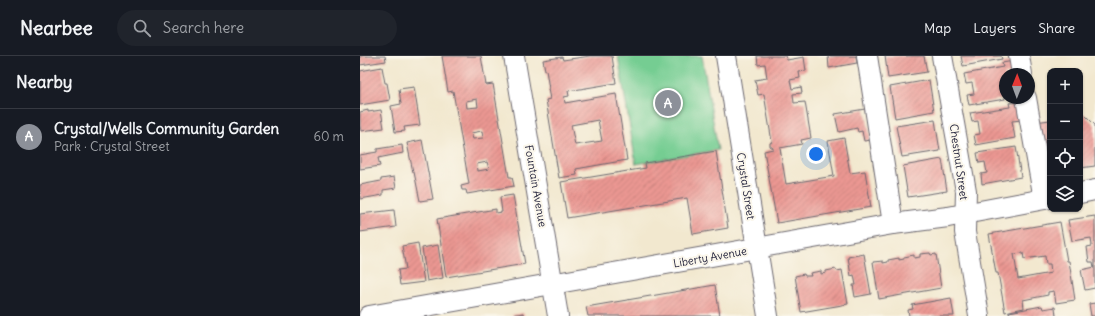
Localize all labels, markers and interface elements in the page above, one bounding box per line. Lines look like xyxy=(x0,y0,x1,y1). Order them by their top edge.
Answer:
search box xyxy=(117,10,397,46)
text: Nearbee xyxy=(20,16,93,40)
icon: search xyxy=(131,17,153,39)
text: Search here xyxy=(163,18,244,37)
text: Map xyxy=(924,19,951,37)
text: Layers xyxy=(973,19,1016,37)
text: Share xyxy=(1038,19,1075,37)
north arrow xyxy=(999,68,1035,104)
map controls xyxy=(1047,68,1083,212)
button: + xyxy=(1047,68,1083,104)
text: Nearby xyxy=(16,71,72,93)
pin: A xyxy=(655,88,681,118)
button: − xyxy=(1047,104,1083,140)
text: Crystal/Wells Community Garden xyxy=(54,119,279,138)
street label: Chestnut Street xyxy=(947,123,971,201)
text: A xyxy=(25,128,33,145)
text: 60 m xyxy=(313,128,344,145)
text: Park · Crystal Street xyxy=(54,138,170,155)
button: locate xyxy=(1047,140,1083,176)
street label: Fountain Avenue xyxy=(522,144,550,228)
your location xyxy=(806,144,826,164)
street label: Crystal Street xyxy=(734,152,758,221)
button: layers xyxy=(1047,176,1083,212)
street label: Liberty Avenue xyxy=(672,244,748,270)

